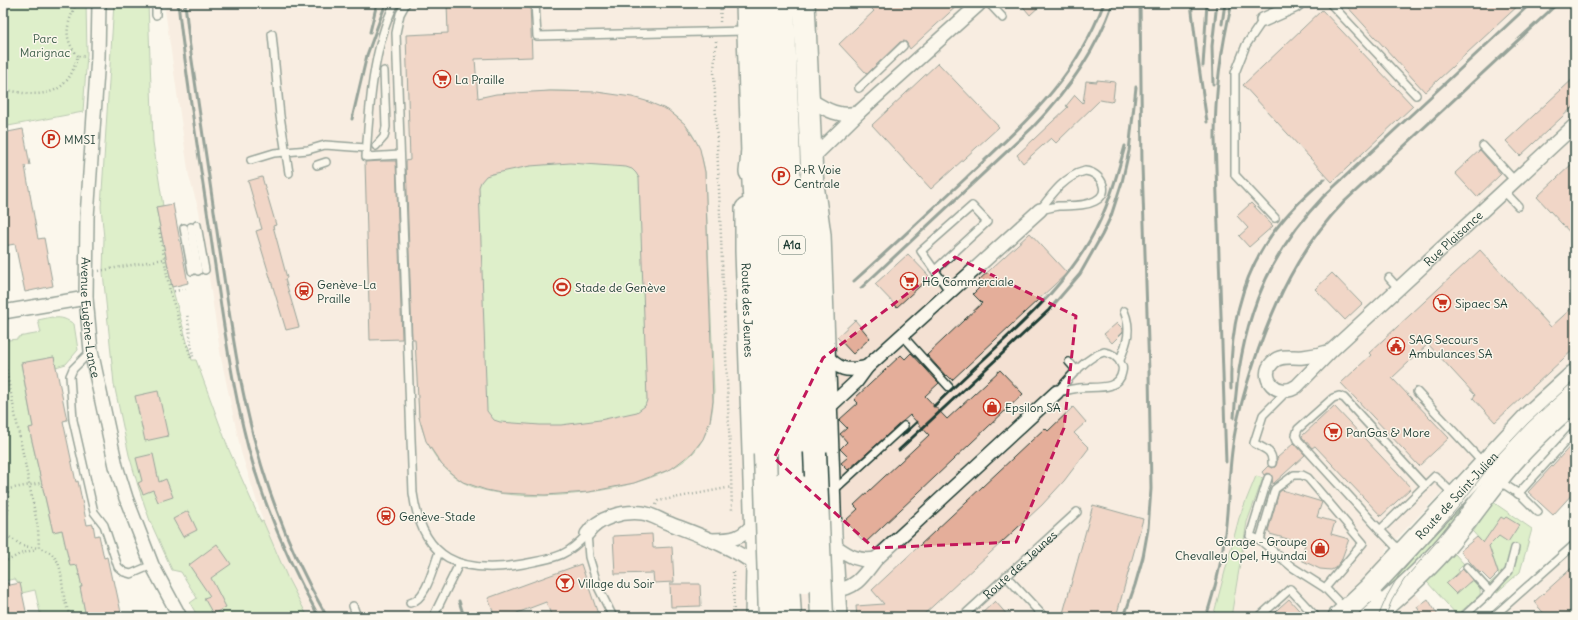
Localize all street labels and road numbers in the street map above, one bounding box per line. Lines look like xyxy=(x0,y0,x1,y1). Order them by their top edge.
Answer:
street label: Rue Plaisance xyxy=(1420,207,1486,269)
road number: A1a xyxy=(779,236,805,254)
street label: Avenue Eugène-Lance xyxy=(78,257,104,379)
street label: Route des Jeunes xyxy=(739,262,757,358)
street label: Route de Saint-Julien xyxy=(1412,448,1501,542)
street label: Route des Jeunes xyxy=(980,527,1060,602)

